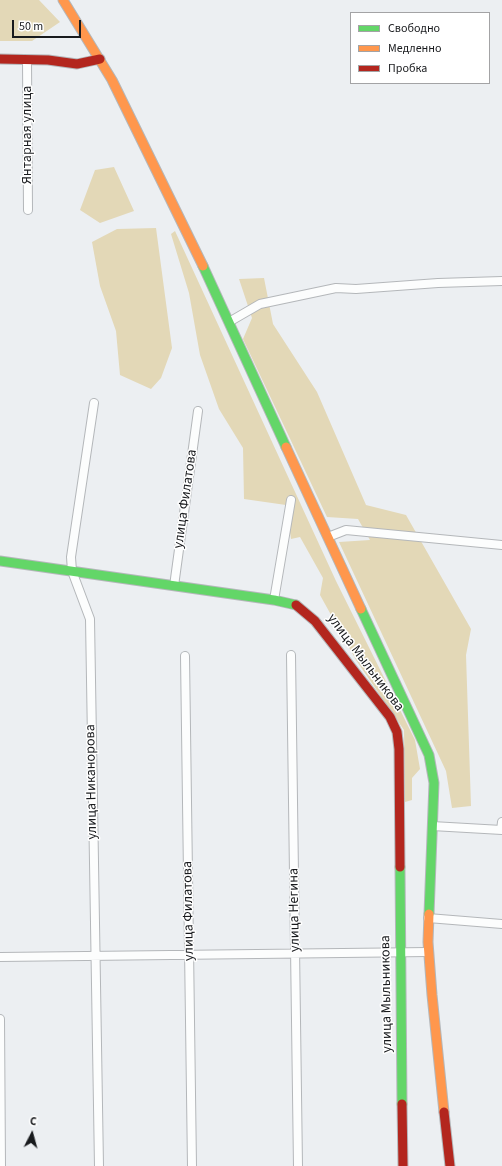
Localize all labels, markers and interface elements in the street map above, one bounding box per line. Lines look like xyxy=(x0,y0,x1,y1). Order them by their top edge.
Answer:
scale bar xyxy=(14,12,83,38)
legend xyxy=(350,12,490,84)
text: 50 m xyxy=(19,18,43,35)
text: Свободно xyxy=(388,20,440,37)
text: Медленно xyxy=(388,40,442,57)
text: Пробка xyxy=(388,60,427,77)
street label: Янтарная улица xyxy=(20,86,36,184)
street label: улица Филатова xyxy=(171,448,201,550)
street label: улица Мыльникова xyxy=(323,611,407,715)
street label: улица Никанорова xyxy=(83,724,101,840)
street label: улица Филатова xyxy=(180,861,198,961)
street label: улица Негина xyxy=(286,868,304,952)
street label: улица Мыльникова xyxy=(378,935,396,1053)
north arrow xyxy=(12,1114,52,1154)
text: С xyxy=(29,1114,37,1129)

